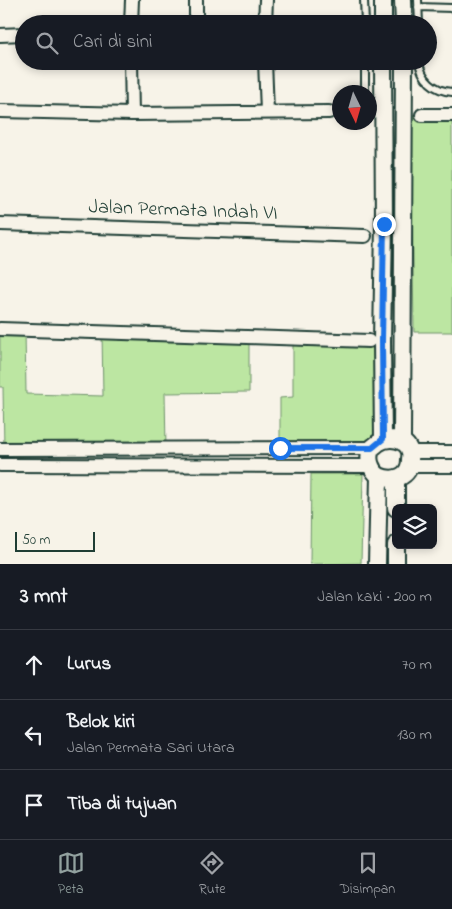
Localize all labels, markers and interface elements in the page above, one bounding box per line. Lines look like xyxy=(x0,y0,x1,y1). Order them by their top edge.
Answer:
search box xyxy=(15,15,437,70)
icon: search xyxy=(33,29,61,57)
text: Cari di sini xyxy=(73,29,152,56)
north arrow xyxy=(332,85,377,130)
street label: Jalan Permata Indah VI xyxy=(88,193,278,229)
route end xyxy=(373,213,396,236)
route start xyxy=(269,437,292,460)
map controls xyxy=(392,504,437,549)
button: layers xyxy=(392,504,437,549)
scale bar xyxy=(15,529,95,552)
text: 50 m xyxy=(22,530,50,551)
text: 3 mnt xyxy=(20,582,68,612)
text: Jalan kaki · 200 m xyxy=(317,585,432,609)
icon: ahead xyxy=(20,651,48,679)
text: Lurus xyxy=(67,651,111,678)
text: 70 m xyxy=(402,653,432,677)
text: Belok kiri xyxy=(67,709,135,736)
icon: left xyxy=(20,721,48,749)
text: 130 m xyxy=(397,723,432,747)
text: Jalan Permata Sari Utara xyxy=(67,736,235,760)
icon: arrive xyxy=(20,791,48,819)
text: Tiba di tujuan xyxy=(67,791,177,818)
tab: Peta xyxy=(57,849,85,900)
tab: Rute xyxy=(198,849,226,900)
tab: Disimpan xyxy=(340,849,395,900)

